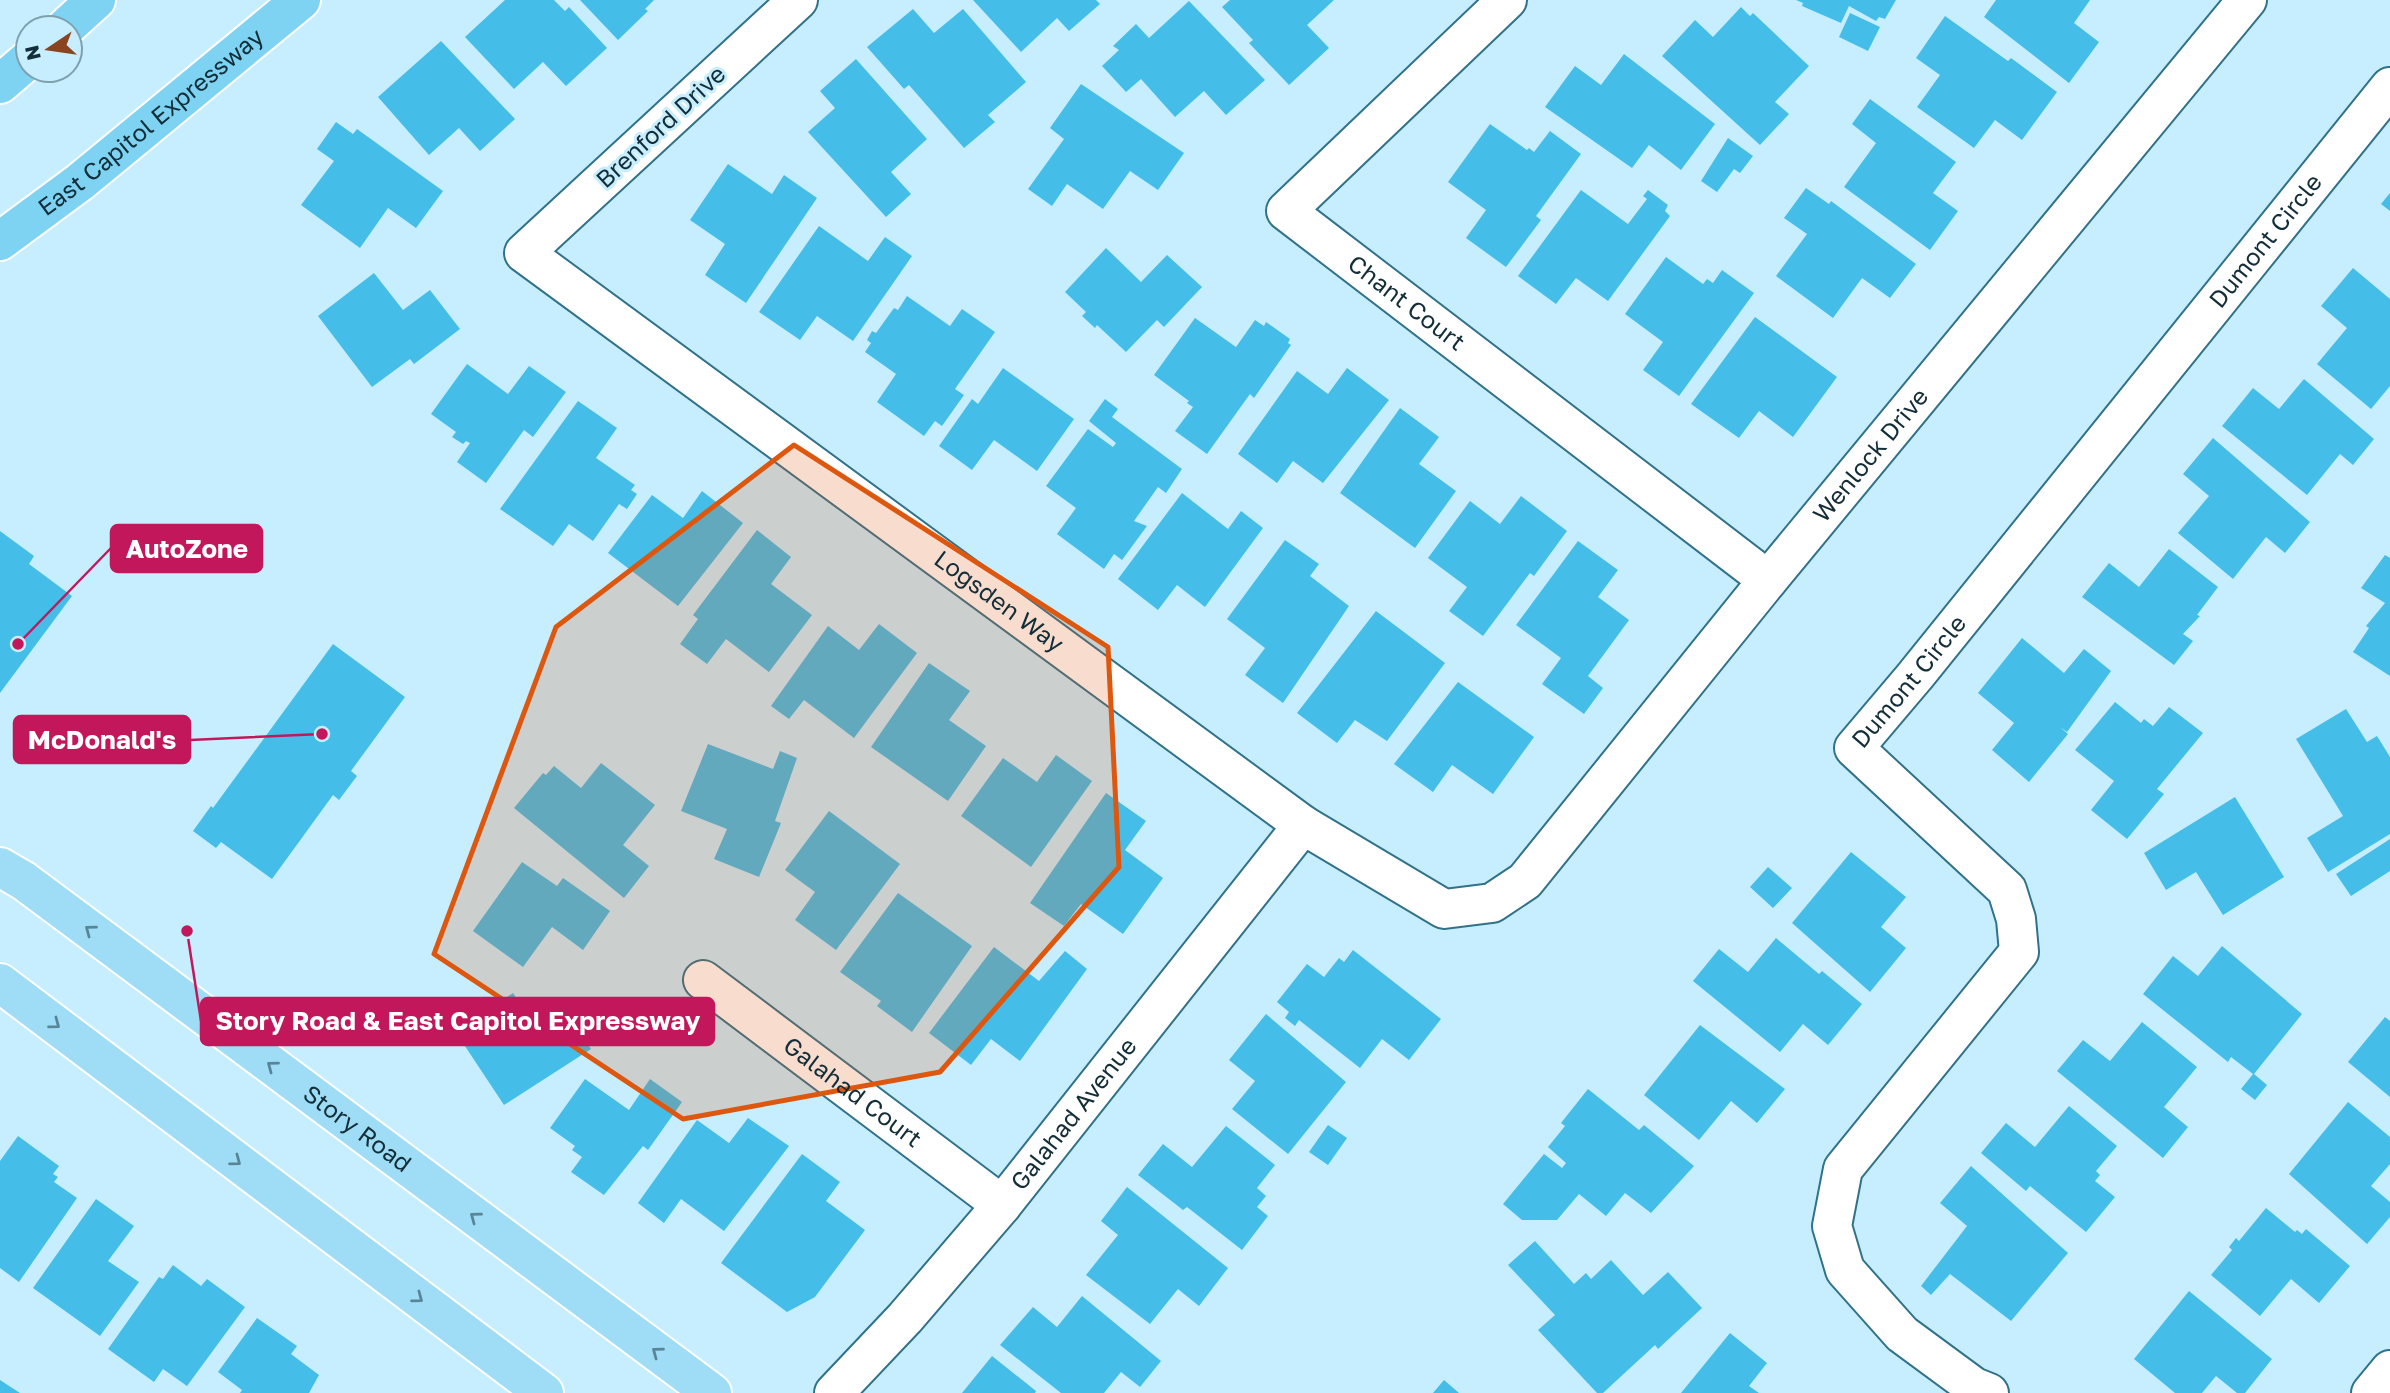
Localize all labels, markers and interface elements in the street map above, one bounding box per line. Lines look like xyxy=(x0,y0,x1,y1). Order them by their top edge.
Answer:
north arrow xyxy=(14,14,84,84)
street label: East Capitol Expressway xyxy=(32,21,268,221)
text: N xyxy=(19,43,45,63)
street label: Brenford Drive xyxy=(589,59,731,193)
street label: Dumont Circle xyxy=(2202,167,2327,313)
street label: Chant Court xyxy=(1343,248,1471,356)
street label: Wenlock Drive xyxy=(1806,382,1933,527)
callout: AutoZone xyxy=(111,525,262,572)
text: AutoZone xyxy=(126,533,248,564)
street label: Logsden Way xyxy=(929,543,1070,658)
street label: Dumont Circle xyxy=(1845,609,1971,753)
callout: McDonald's xyxy=(14,716,190,763)
text: McDonald's xyxy=(28,724,176,755)
one-way arrow xyxy=(85,926,98,939)
callout: Story Road & East Capitol Expressway xyxy=(201,998,714,1045)
text: Story Road & East Capitol Expressway xyxy=(216,1005,701,1036)
one-way arrow xyxy=(47,1016,59,1029)
street label: Galahad Court xyxy=(778,1030,928,1153)
street label: Galahad Avenue xyxy=(1004,1032,1142,1195)
one-way arrow xyxy=(268,1062,280,1075)
street label: Story Road xyxy=(298,1078,418,1177)
one-way arrow xyxy=(228,1153,241,1166)
one-way arrow xyxy=(470,1212,483,1225)
one-way arrow xyxy=(410,1290,423,1302)
one-way arrow xyxy=(653,1348,665,1361)

